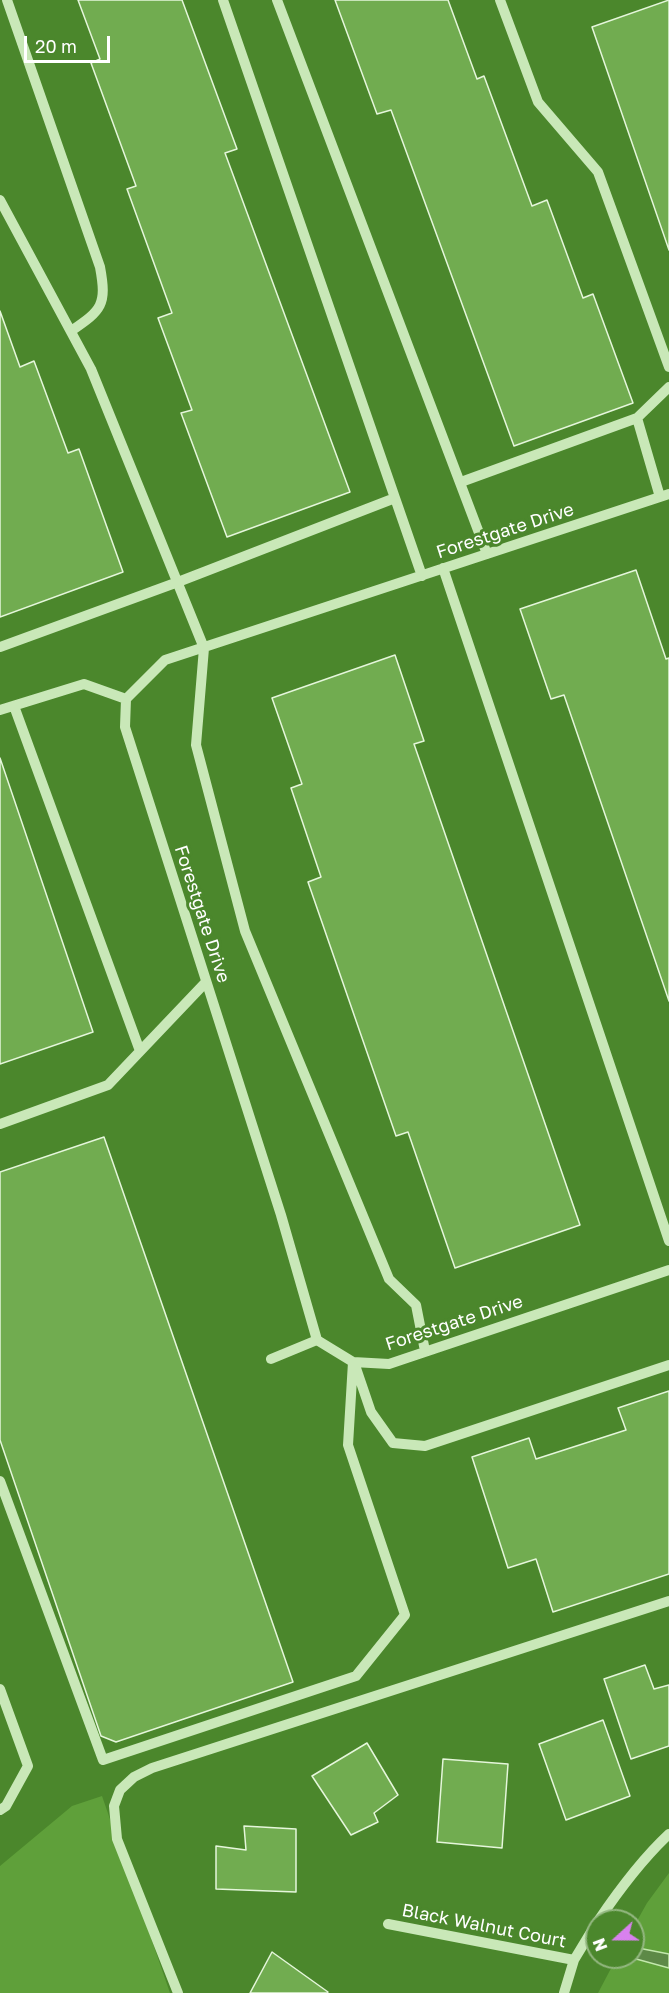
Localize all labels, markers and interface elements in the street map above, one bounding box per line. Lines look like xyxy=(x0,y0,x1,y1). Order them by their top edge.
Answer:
scale bar xyxy=(27,24,112,62)
text: 20 m xyxy=(35,35,77,57)
street label: Forestgate Drive xyxy=(434,499,576,563)
street label: Forestgate Drive xyxy=(170,843,234,985)
street label: Forestgate Drive xyxy=(383,1291,525,1355)
street label: Black Walnut Court xyxy=(400,1899,568,1953)
north arrow xyxy=(585,1909,645,1969)
text: N xyxy=(589,1935,612,1954)

